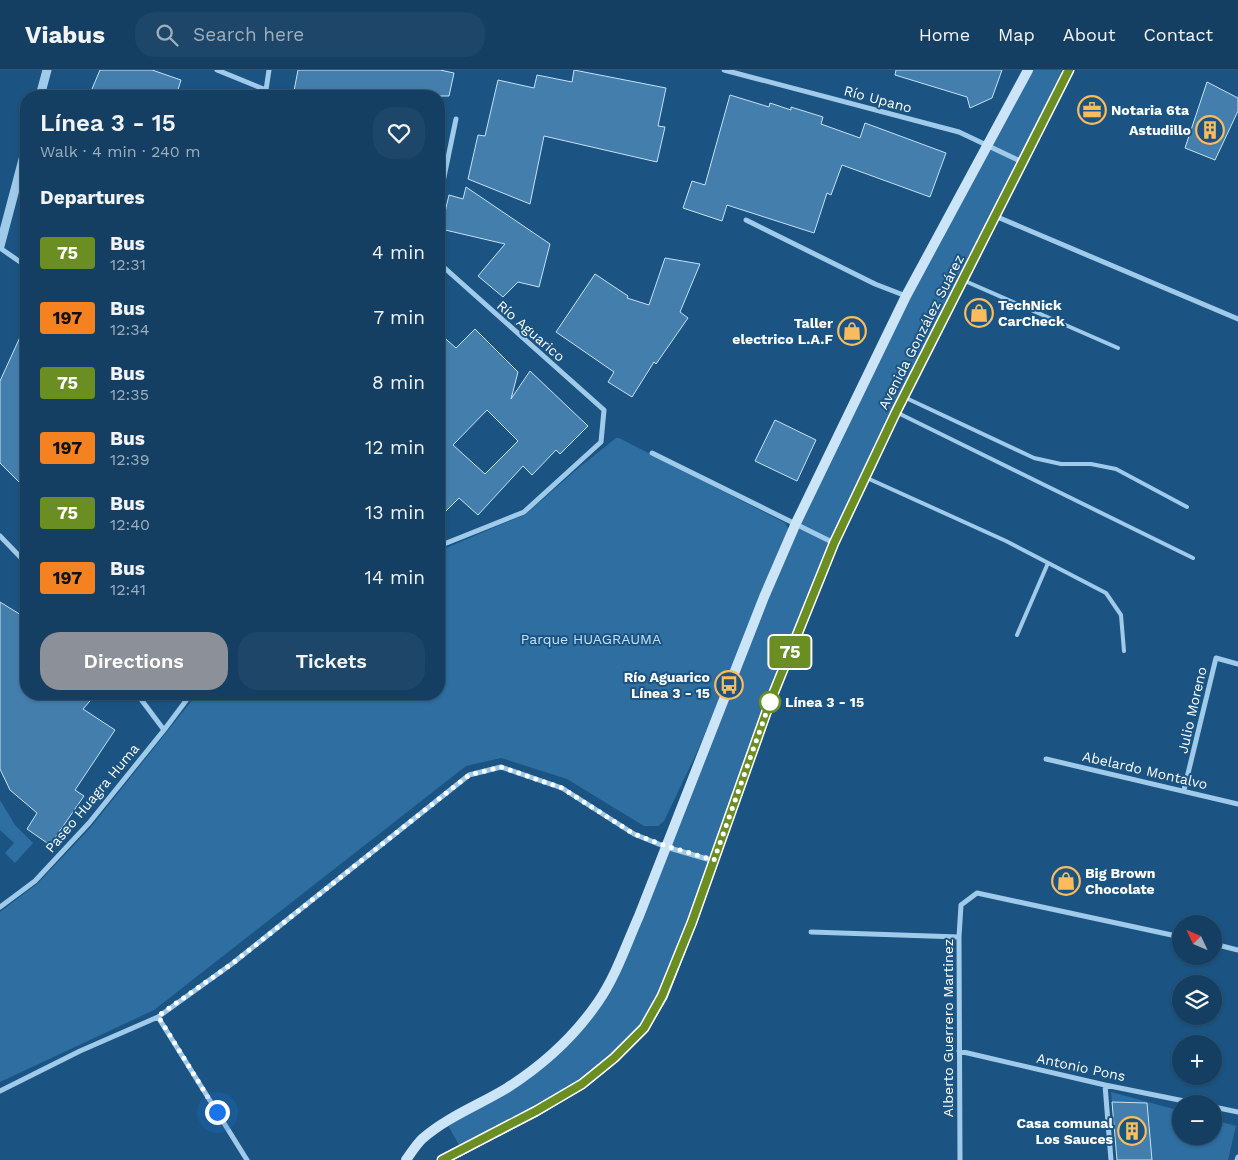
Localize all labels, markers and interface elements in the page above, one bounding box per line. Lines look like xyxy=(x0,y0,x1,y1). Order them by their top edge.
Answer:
search box xyxy=(135,12,485,57)
text: Viabus xyxy=(25,21,105,49)
icon: search xyxy=(153,21,181,49)
text: Search here xyxy=(193,23,304,46)
text: Home xyxy=(919,24,970,45)
text: Map xyxy=(998,24,1035,45)
text: About xyxy=(1063,24,1115,45)
text: Contact xyxy=(1143,24,1213,45)
street label: Río Upano xyxy=(842,82,914,116)
office icon: Notaria 6ta xyxy=(1077,95,1107,125)
place label: Notaria 6ta xyxy=(1111,102,1190,118)
button: heart xyxy=(373,107,425,159)
text: Línea 3 - 15 xyxy=(40,109,176,137)
building icon: Astudillo xyxy=(1195,115,1225,145)
place label: Astudillo xyxy=(1129,122,1191,138)
text: Walk · 4 min · 240 m xyxy=(40,142,200,161)
text: Departures xyxy=(40,186,145,209)
text: Bus xyxy=(110,232,145,255)
text: 4 min xyxy=(372,241,425,264)
text: 75 xyxy=(57,242,78,263)
street label: Avenida González Suárez xyxy=(875,252,967,412)
text: 12:31 xyxy=(110,255,146,274)
text: Bus xyxy=(110,297,145,320)
street label: Río Aguarico xyxy=(494,297,568,365)
place label: TechNick CarCheck xyxy=(998,297,1065,329)
shop icon: TechNick CarCheck xyxy=(964,298,994,328)
text: 7 min xyxy=(374,306,425,329)
text: 197 xyxy=(53,307,82,328)
place label: Taller electrico L.A.F xyxy=(732,315,833,347)
shop icon: Taller electrico L.A.F xyxy=(837,316,867,346)
text: 12:34 xyxy=(110,320,149,339)
text: Bus xyxy=(110,362,145,385)
text: 8 min xyxy=(372,371,425,394)
text: 75 xyxy=(57,372,78,393)
text: 12:35 xyxy=(110,385,149,404)
text: Bus xyxy=(110,427,145,450)
text: 12 min xyxy=(365,436,425,459)
text: 197 xyxy=(53,437,82,458)
text: 12:39 xyxy=(110,450,150,469)
text: Bus xyxy=(110,492,145,515)
text: 13 min xyxy=(365,501,425,524)
text: 75 xyxy=(57,502,78,523)
text: 12:40 xyxy=(110,515,150,534)
text: Bus xyxy=(110,557,145,580)
text: 14 min xyxy=(365,566,425,589)
text: 197 xyxy=(53,567,82,588)
text: 12:41 xyxy=(110,580,146,599)
park label: Parque HUAGRAUMA xyxy=(521,631,661,647)
button: Directions xyxy=(40,632,228,690)
button: Tickets xyxy=(238,632,425,690)
line badge: 75 xyxy=(768,636,812,668)
text: 75 xyxy=(779,641,801,662)
street label: Julio Moreno xyxy=(1174,665,1210,755)
place label: Río Aguarico Línea 3 - 15 xyxy=(624,669,710,701)
bus stop icon: Río Aguarico Línea 3 - 15 xyxy=(714,670,744,700)
marker: Línea 3 - 15 xyxy=(759,691,781,713)
place label: Línea 3 - 15 xyxy=(785,694,864,710)
street label: Paseo Huagra Huma xyxy=(42,740,142,856)
street label: Abelardo Montalvo xyxy=(1081,748,1209,792)
place label: Big Brown Chocolate xyxy=(1085,865,1155,897)
shop icon: Big Brown Chocolate xyxy=(1051,866,1081,896)
north arrow xyxy=(1172,915,1222,965)
map controls xyxy=(1172,915,1222,1145)
street label: Alberto Guerrero Martinez xyxy=(940,939,956,1117)
button: layers xyxy=(1172,975,1222,1025)
button: + xyxy=(1172,1035,1222,1085)
street label: Antonio Pons xyxy=(1035,1050,1127,1084)
button: − xyxy=(1172,1095,1222,1145)
your location xyxy=(205,1100,230,1125)
place label: Casa comunal Los Sauces xyxy=(1016,1115,1114,1147)
building icon: Casa comunal Los Sauces xyxy=(1117,1116,1147,1146)

